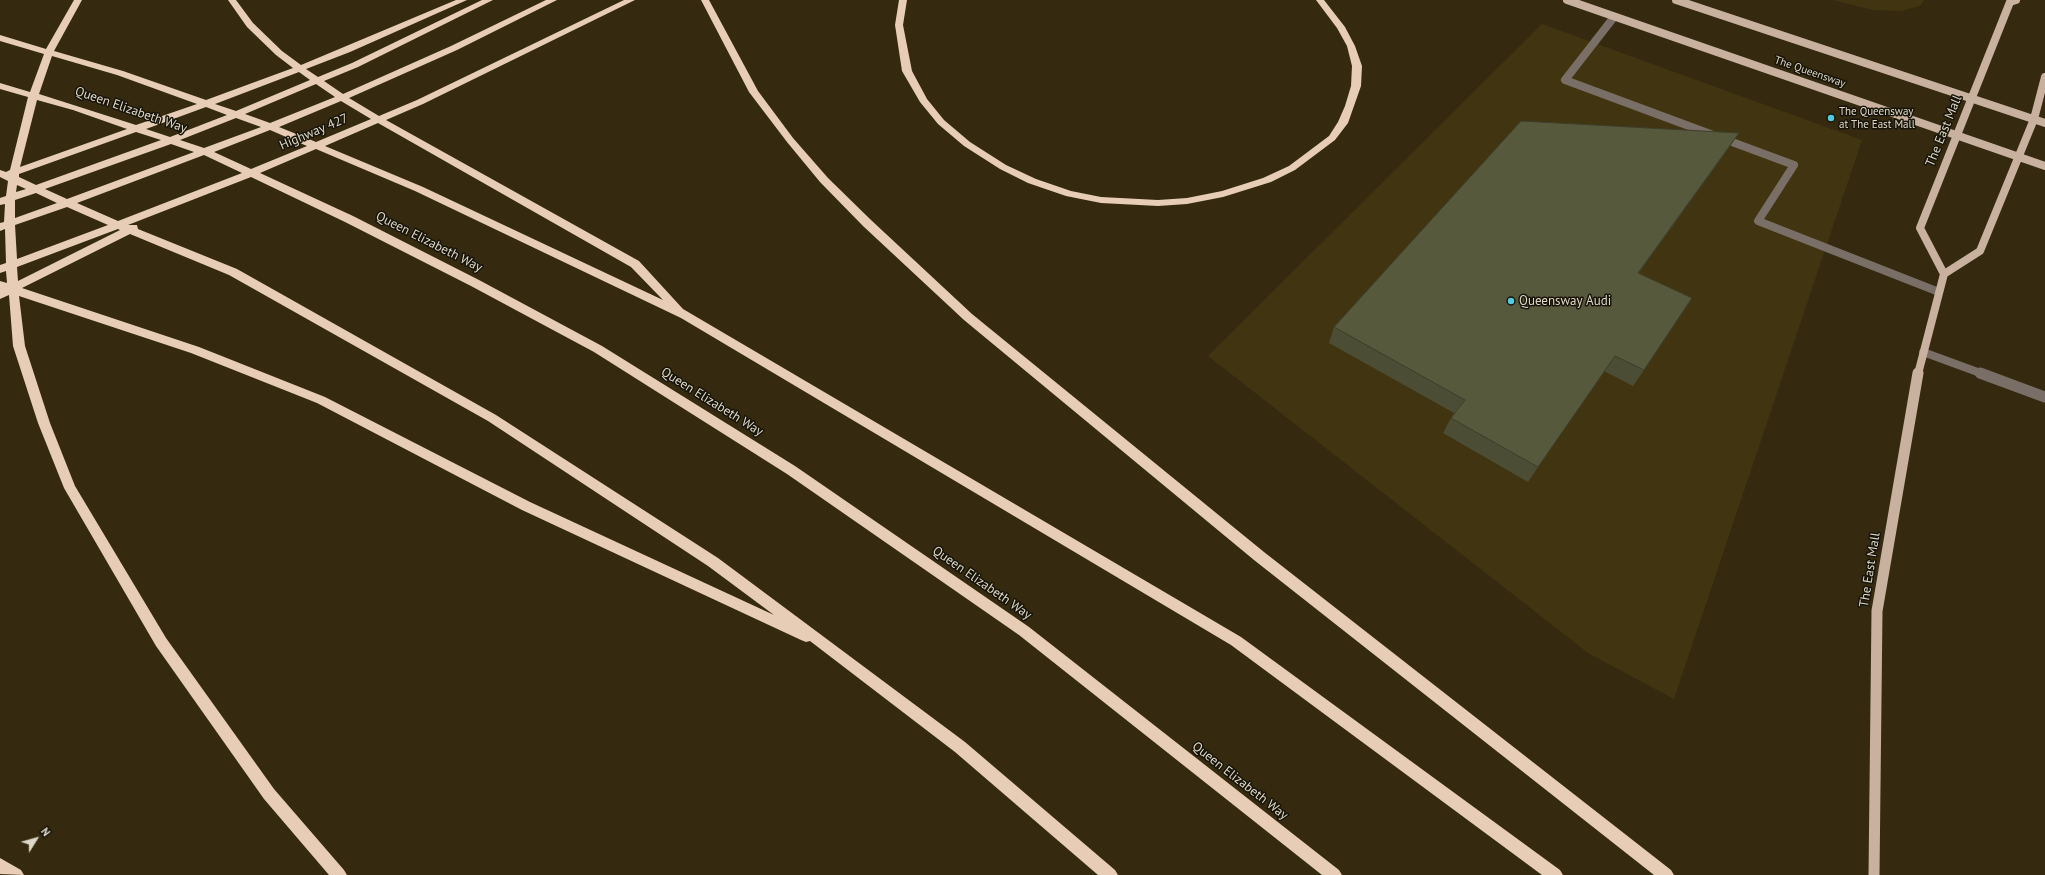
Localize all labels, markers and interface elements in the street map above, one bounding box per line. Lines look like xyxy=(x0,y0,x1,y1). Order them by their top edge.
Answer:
street label: The Queensway xyxy=(1773,54,1847,90)
street label: Queen Elizabeth Way xyxy=(73,84,189,136)
street label: The East Mall xyxy=(1923,93,1965,169)
place label: The Queensway at The East Mall xyxy=(1839,105,1915,131)
street label: Highway 427 xyxy=(277,111,351,153)
marker: The Queensway at The East Mall xyxy=(1826,113,1836,123)
street label: Queen Elizabeth Way xyxy=(373,208,485,276)
place label: Queensway Audi xyxy=(1519,293,1611,309)
marker: Queensway Audi xyxy=(1506,296,1516,306)
street label: Queen Elizabeth Way xyxy=(658,364,766,440)
street label: The East Mall xyxy=(1856,531,1884,609)
street label: Queen Elizabeth Way xyxy=(929,543,1035,623)
street label: Queen Elizabeth Way xyxy=(1189,739,1291,823)
north arrow xyxy=(16,819,56,859)
text: N xyxy=(38,825,53,839)

